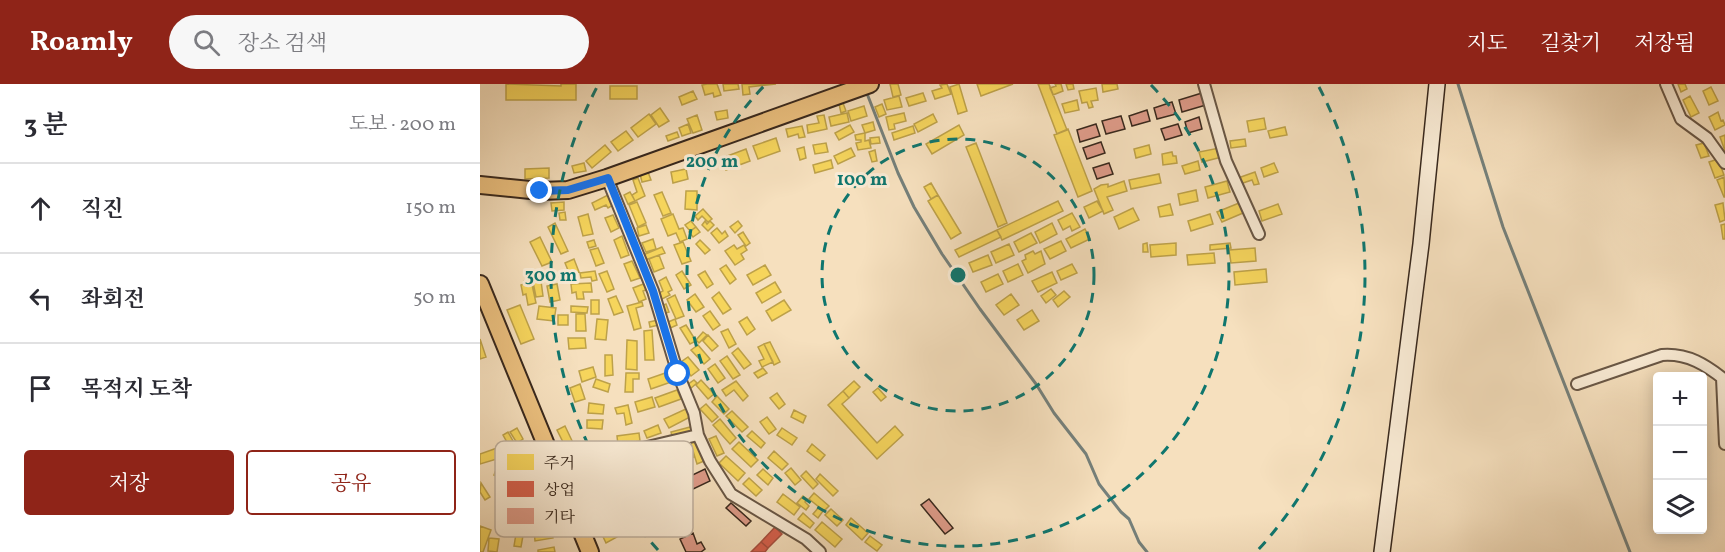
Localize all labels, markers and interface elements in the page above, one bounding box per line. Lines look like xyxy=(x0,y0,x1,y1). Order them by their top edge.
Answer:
search box xyxy=(169,15,589,69)
text: Roamly xyxy=(30,23,133,62)
icon: search xyxy=(190,26,223,59)
text: 장소 검색 xyxy=(238,29,327,60)
text: 지도 xyxy=(1467,30,1507,59)
text: 길찾기 xyxy=(1540,30,1601,59)
text: 저장됨 xyxy=(1634,30,1695,59)
text: 3 분 xyxy=(24,108,68,144)
text: 도보 · 200 m xyxy=(349,111,456,139)
text: 200 m xyxy=(686,150,738,175)
text: 100 m xyxy=(837,168,887,193)
route end xyxy=(526,177,552,203)
icon: ahead xyxy=(24,192,57,225)
text: 150 m xyxy=(405,194,456,222)
text: 직진 xyxy=(81,195,124,226)
text: 300 m xyxy=(525,264,577,289)
centre of rings xyxy=(948,265,968,285)
icon: left xyxy=(24,282,57,315)
text: 50 m xyxy=(413,284,456,312)
text: 좌회전 xyxy=(81,285,145,316)
route start xyxy=(664,360,690,386)
icon: arrive xyxy=(24,372,57,405)
map controls xyxy=(1653,372,1707,534)
button: + xyxy=(1653,372,1707,426)
text: 목적지 도착 xyxy=(81,375,192,406)
button: − xyxy=(1653,426,1707,480)
legend xyxy=(495,441,693,537)
button: 저장 xyxy=(24,450,234,515)
button: 공유 xyxy=(246,450,456,515)
text: 주거 xyxy=(544,453,575,475)
text: 상업 xyxy=(544,480,575,502)
button: layers xyxy=(1653,480,1707,534)
text: 기타 xyxy=(544,507,575,529)

